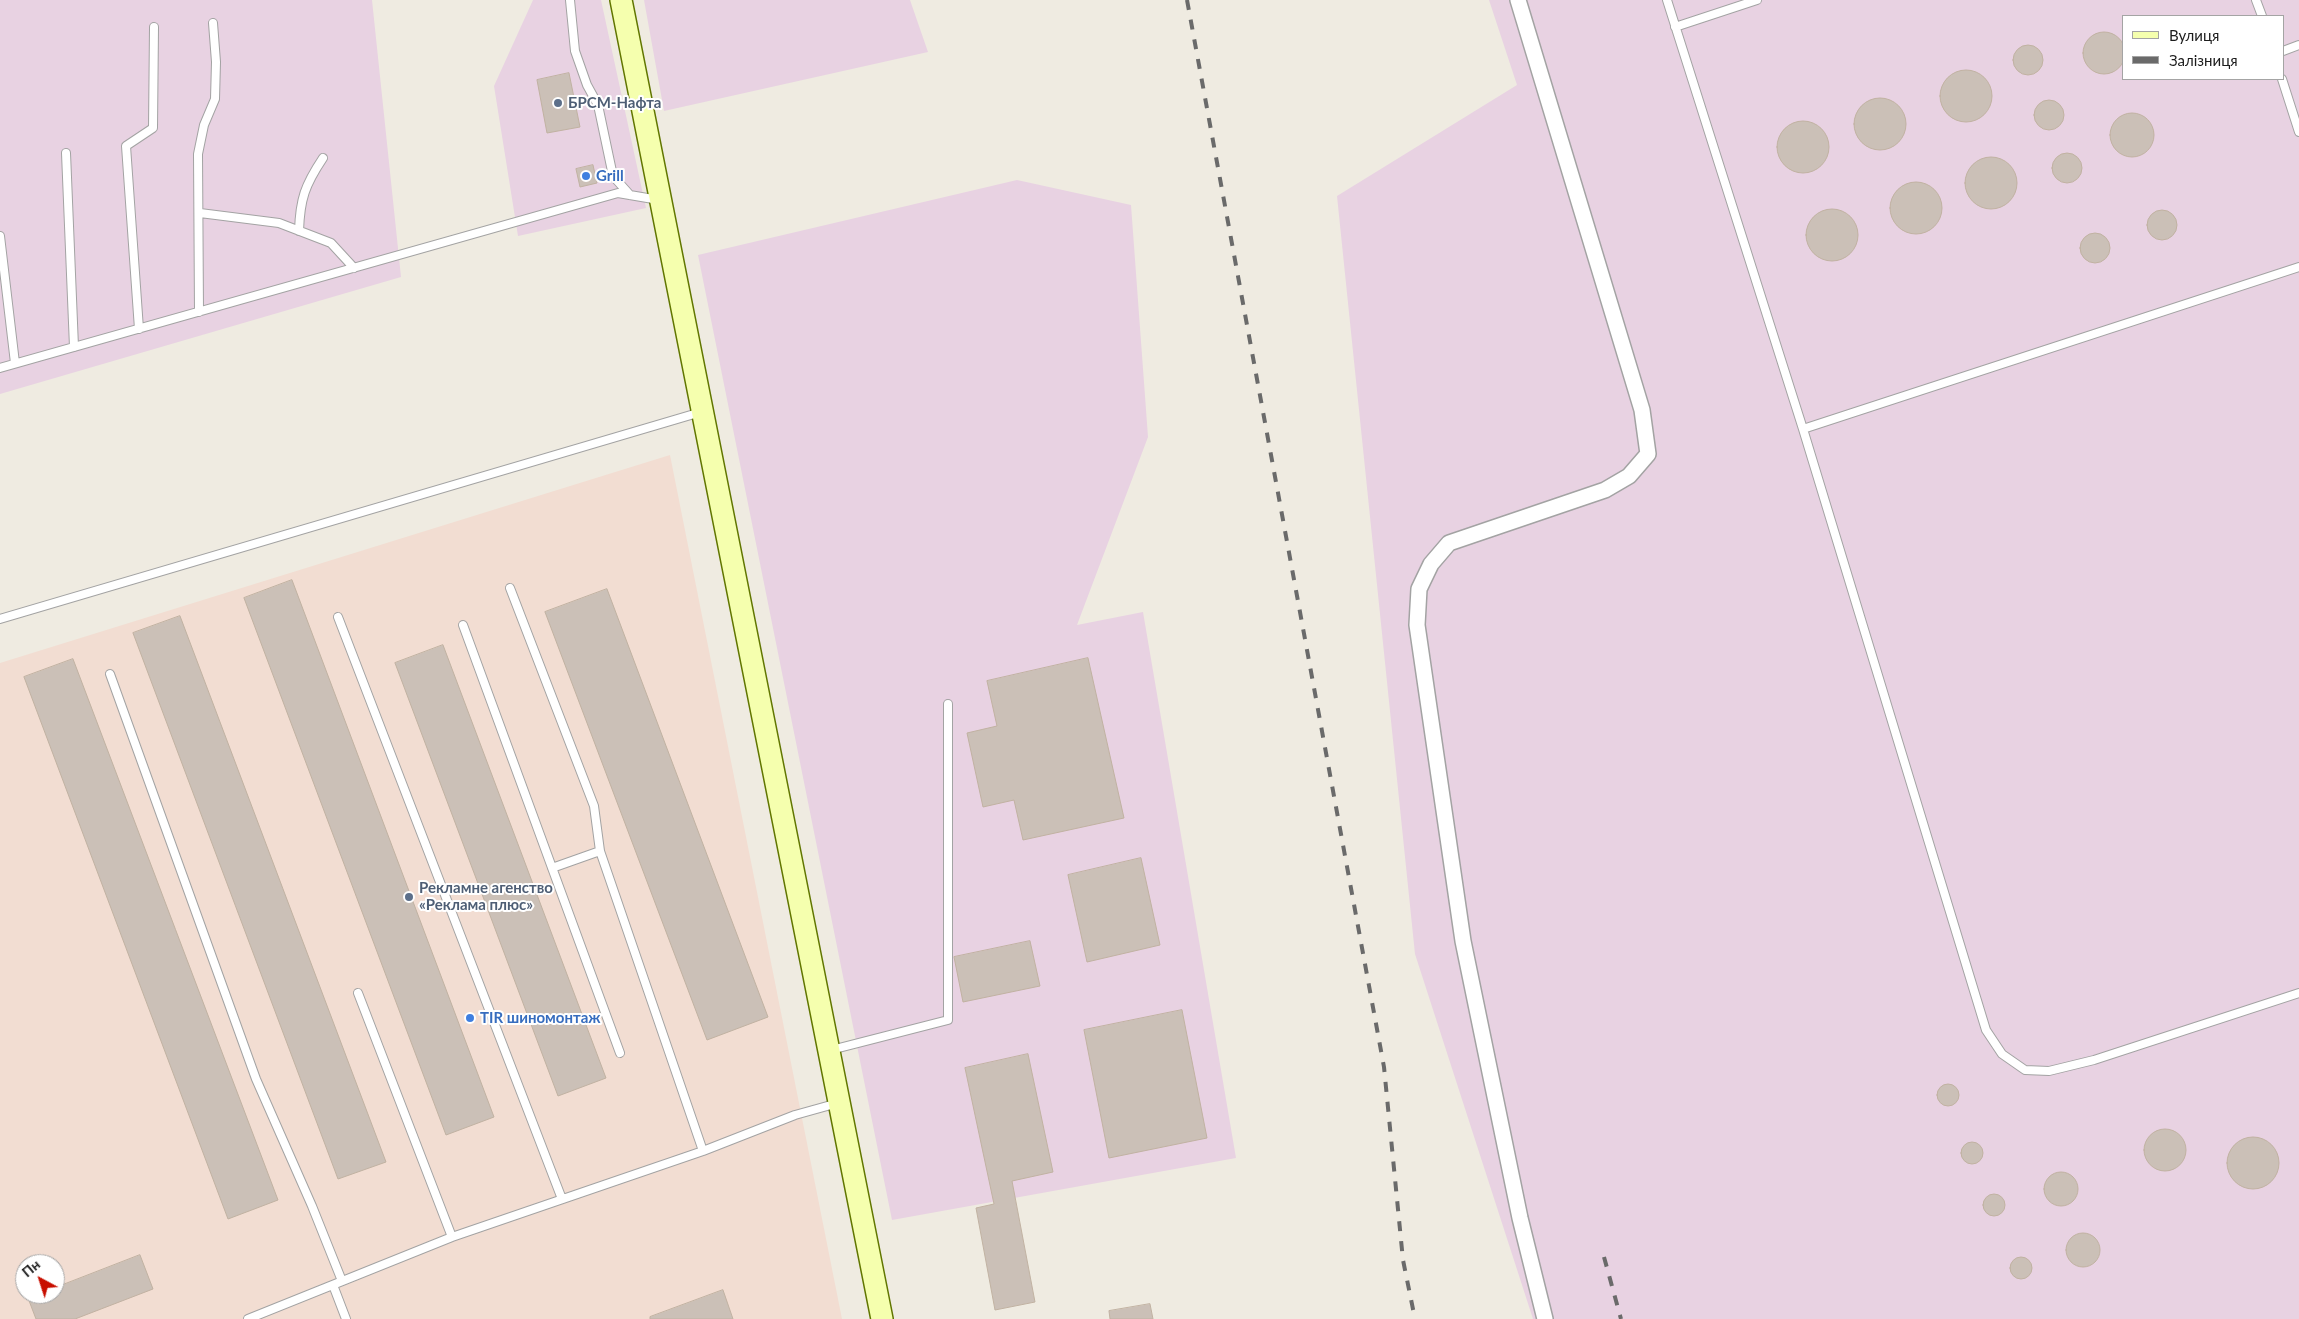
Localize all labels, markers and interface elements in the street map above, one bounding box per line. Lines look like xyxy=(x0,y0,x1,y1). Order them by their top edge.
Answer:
legend xyxy=(2122,15,2284,80)
text: Вулиця xyxy=(2169,26,2219,44)
text: Залізниця xyxy=(2169,51,2238,69)
place label: БРСМ-Нафта xyxy=(568,94,661,112)
marker: БРСМ-Нафта xyxy=(552,97,564,109)
place label: Grill xyxy=(596,167,624,185)
marker: Grill xyxy=(580,170,592,182)
place label: Рекламне агенство «Реклама плюс» xyxy=(419,879,553,914)
marker: Рекламне агенство «Реклама плюс» xyxy=(403,891,415,903)
place label: TIR шиномонтаж xyxy=(480,1009,601,1027)
marker: TIR шиномонтаж xyxy=(464,1012,476,1024)
north arrow xyxy=(15,1254,65,1304)
text: Пн xyxy=(18,1255,43,1280)

